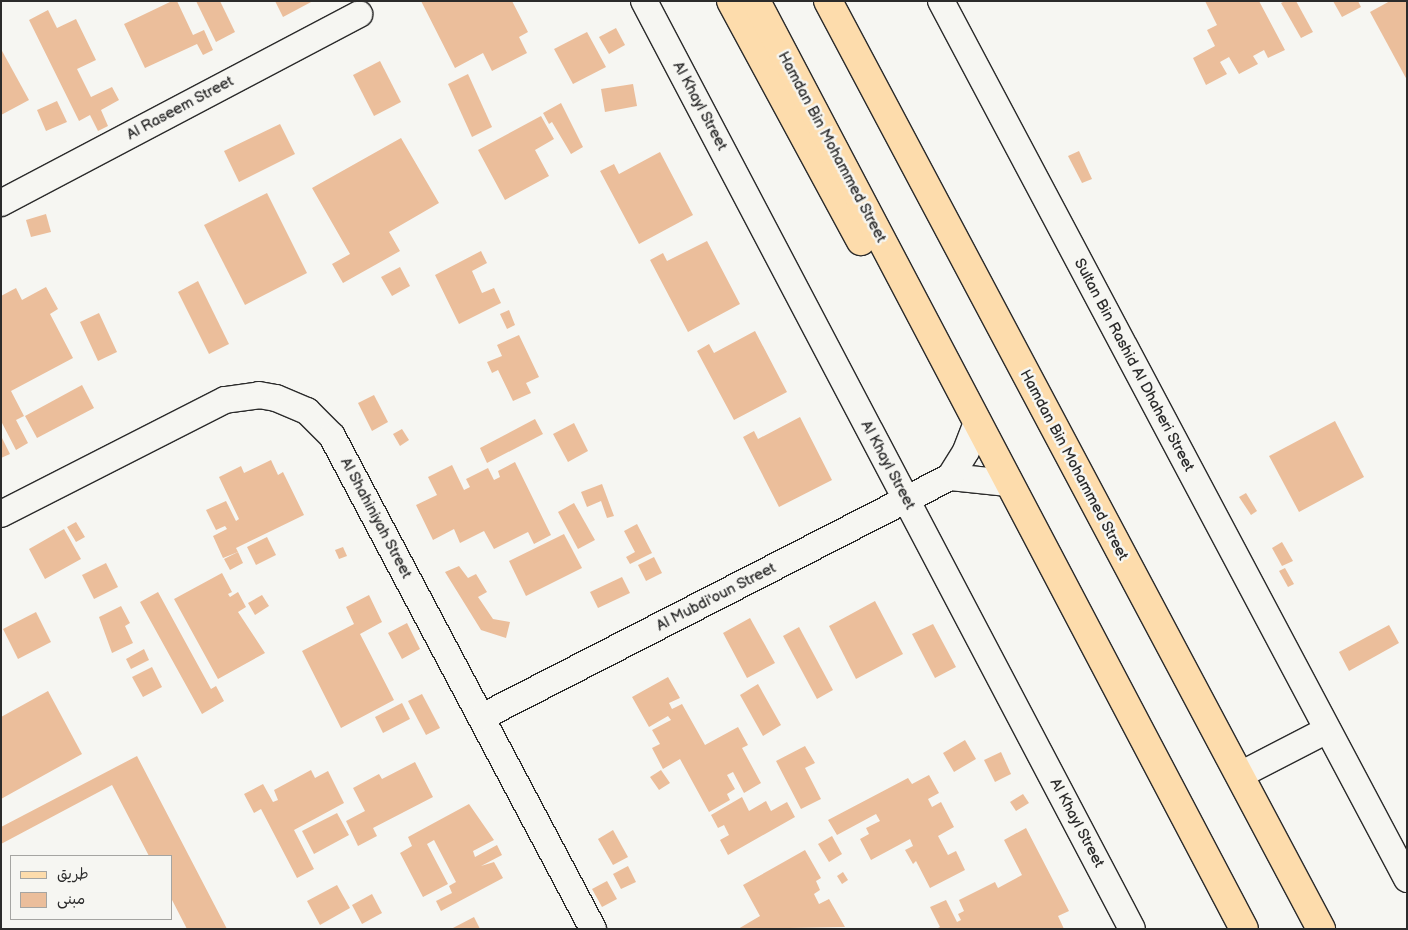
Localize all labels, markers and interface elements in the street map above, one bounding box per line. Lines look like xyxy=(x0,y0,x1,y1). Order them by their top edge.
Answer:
street label: Hamdan Bin Mohammed Street xyxy=(774,49,890,245)
street label: Al Khayl Street xyxy=(669,58,731,154)
street label: Al Raseem Street xyxy=(123,72,237,144)
street label: Sultan Bin Rashid Al Dhaheri Street xyxy=(1070,255,1198,475)
street label: Hamdan Bin Mohammed Street xyxy=(1016,367,1132,563)
street label: Al Khayl Street xyxy=(857,417,919,513)
street label: Al Shahiniyah Street xyxy=(336,454,416,582)
street label: Al Mubdi'oun Street xyxy=(653,559,779,635)
street label: Al Khayl Street xyxy=(1046,775,1108,871)
legend xyxy=(10,855,172,920)
text: طريق xyxy=(57,865,89,884)
text: مبنى xyxy=(57,890,85,909)

